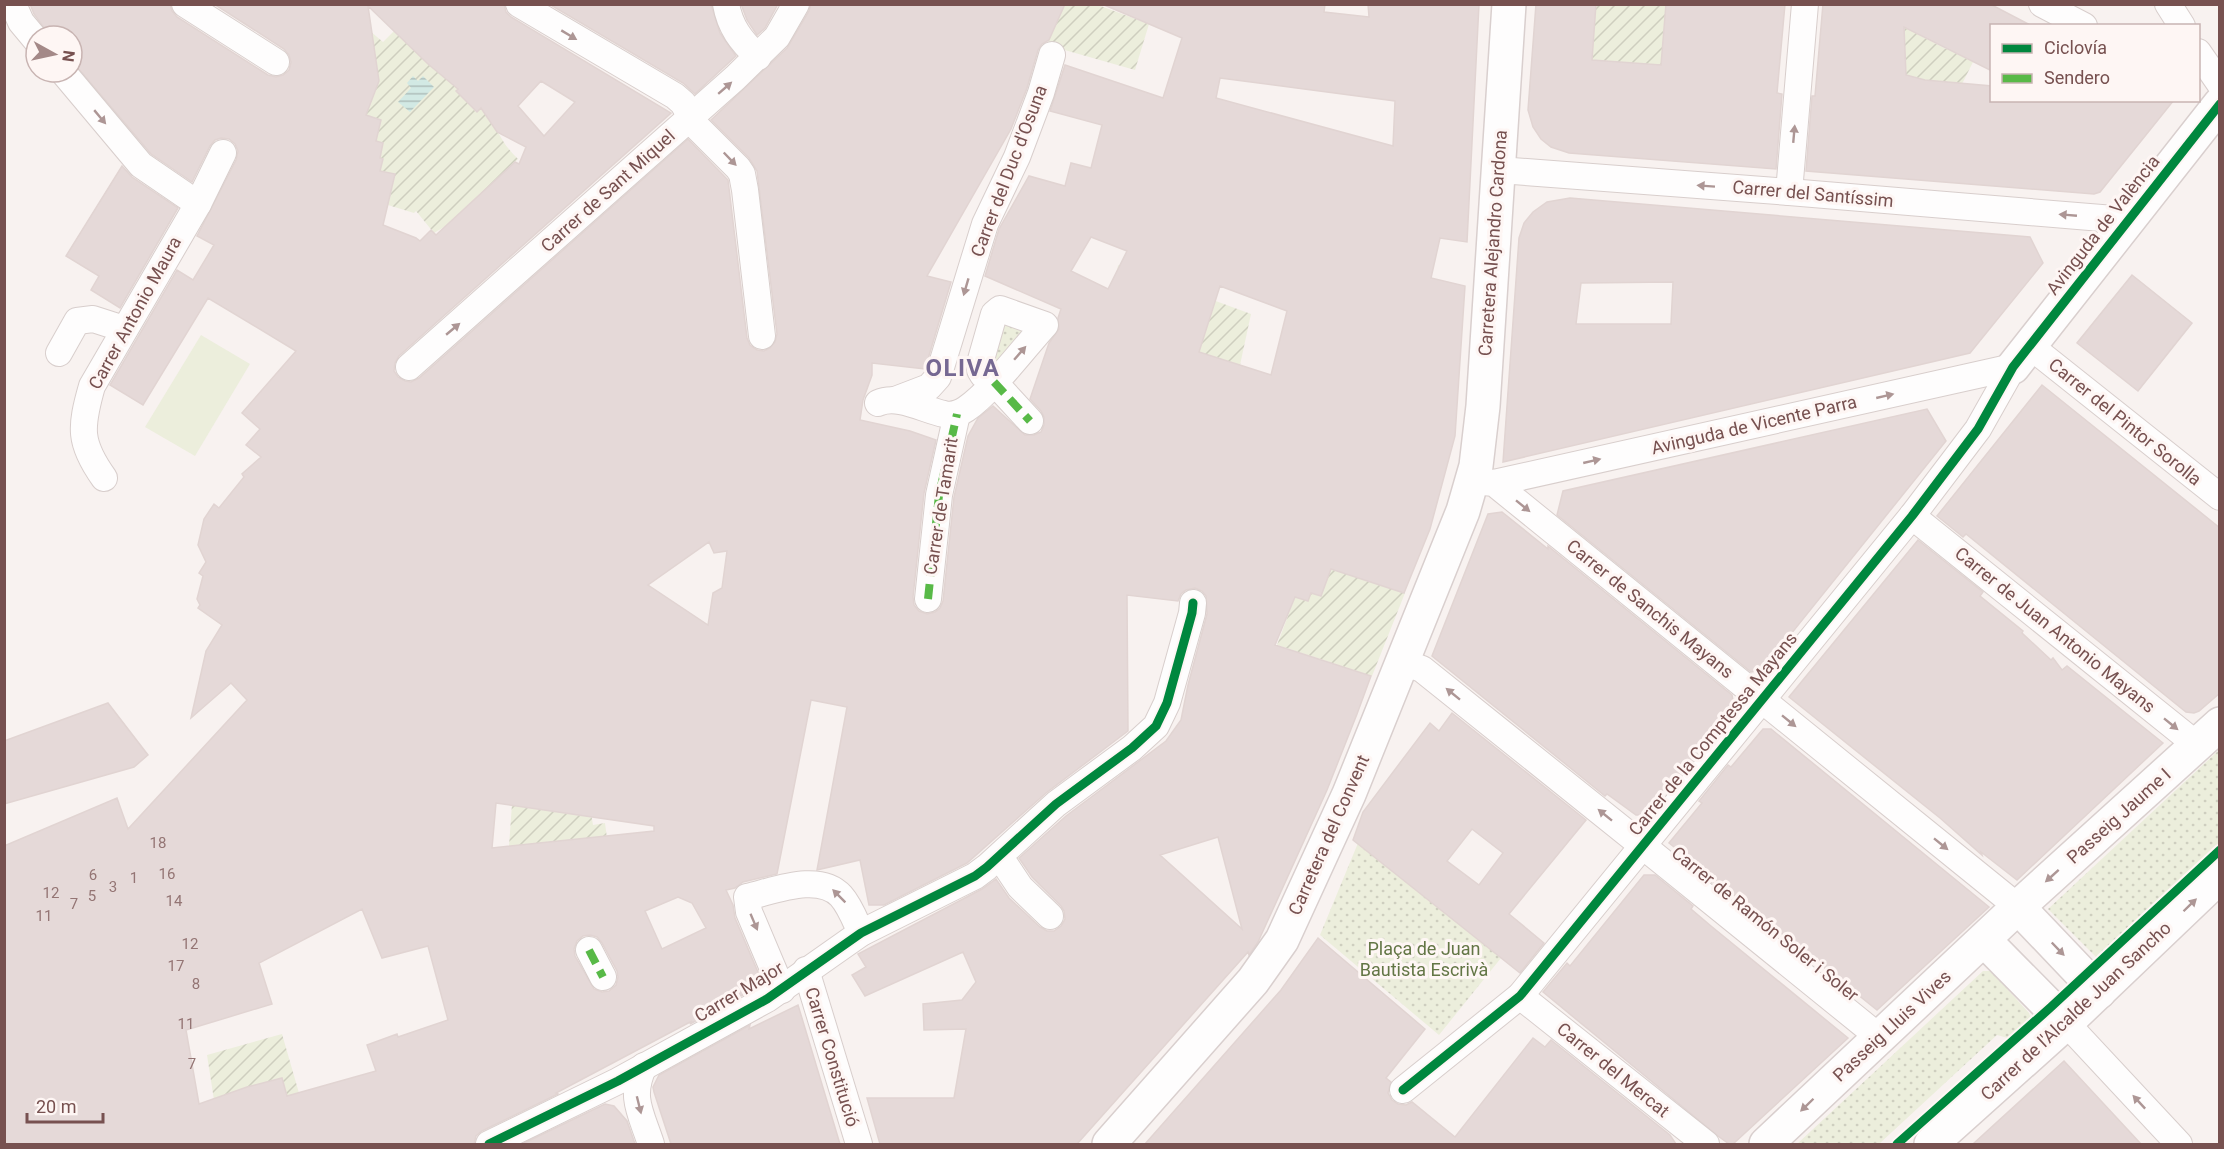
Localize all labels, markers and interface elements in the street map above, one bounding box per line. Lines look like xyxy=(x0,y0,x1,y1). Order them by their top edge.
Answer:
north arrow xyxy=(24,24,84,84)
legend xyxy=(1990,24,2200,102)
one-way arrow xyxy=(561,29,577,40)
text: Ciclovía xyxy=(2044,37,2107,58)
text: N xyxy=(58,49,79,63)
text: Sendero xyxy=(2044,67,2110,88)
one-way arrow xyxy=(717,82,732,95)
street label: Carrer del Duc d'Osuna xyxy=(966,82,1051,260)
one-way arrow xyxy=(93,109,106,124)
one-way arrow xyxy=(1789,124,1799,143)
street label: Carrer de Sant Miquel xyxy=(536,125,679,256)
street label: Carretera Alejandro Cardona xyxy=(1474,129,1511,357)
street label: Avinguda de València xyxy=(2042,151,2164,299)
one-way arrow xyxy=(722,152,736,166)
street label: Carrer del Santíssim xyxy=(1732,176,1895,211)
one-way arrow xyxy=(1697,181,1716,191)
one-way arrow xyxy=(2059,211,2078,220)
street label: Carrer Antonio Maura xyxy=(84,233,185,393)
one-way arrow xyxy=(961,278,970,296)
one-way arrow xyxy=(445,322,461,335)
one-way arrow xyxy=(1013,346,1026,361)
district label: OLIVA xyxy=(926,354,1000,382)
street label: Carrer del Pintor Sorolla xyxy=(2045,354,2206,490)
one-way arrow xyxy=(1876,390,1894,400)
street label: Avinguda de Vicente Parra xyxy=(1649,391,1859,458)
street label: Carrer de Tamarit xyxy=(919,436,962,576)
one-way arrow xyxy=(1583,456,1602,466)
one-way arrow xyxy=(1515,500,1531,513)
street label: Carrer de Sanchis Mayans xyxy=(1563,535,1738,682)
street label: Carrer de Juan Antonio Mayans xyxy=(1951,542,2160,717)
street label: Carrer de la Comptessa Mayans xyxy=(1624,628,1801,840)
one-way arrow xyxy=(1445,688,1460,700)
one-way arrow xyxy=(1781,714,1796,727)
one-way arrow xyxy=(2163,717,2178,729)
street label: Carretera del Convent xyxy=(1284,751,1373,918)
street label: Passeig Jaume I xyxy=(2062,764,2175,868)
one-way arrow xyxy=(1597,809,1613,822)
house number: 18 xyxy=(150,834,166,852)
one-way arrow xyxy=(1933,837,1948,850)
street label: Carrer de Ramón Soler i Soler xyxy=(1668,842,1863,1006)
house number: 16 xyxy=(159,865,175,883)
house number: 6 xyxy=(89,866,97,884)
house number: 1 xyxy=(130,869,138,887)
one-way arrow xyxy=(2045,869,2060,882)
house number: 3 xyxy=(109,878,117,896)
house number: 12 xyxy=(43,884,59,902)
house number: 5 xyxy=(88,887,96,905)
one-way arrow xyxy=(832,890,846,904)
house number: 14 xyxy=(166,892,183,910)
house number: 7 xyxy=(70,895,78,913)
one-way arrow xyxy=(2182,898,2197,912)
house number: 11 xyxy=(36,907,52,925)
one-way arrow xyxy=(749,914,759,932)
street label: Carrer de l'Alcalde Juan Sancho xyxy=(1976,917,2175,1104)
house number: 12 xyxy=(182,935,198,953)
park label: Plaça de Juan Bautista Escrivà xyxy=(1360,938,1488,980)
one-way arrow xyxy=(2051,942,2065,957)
house number: 17 xyxy=(168,957,184,975)
street label: Carrer Major xyxy=(691,957,787,1026)
street label: Passeig Lluis Vives xyxy=(1828,966,1955,1086)
house number: 8 xyxy=(192,975,200,993)
street label: Carrer Constitució xyxy=(801,984,864,1129)
house number: 11 xyxy=(178,1015,194,1033)
street label: Carrer del Mercat xyxy=(1553,1018,1674,1121)
house number: 7 xyxy=(188,1055,196,1073)
scale bar xyxy=(27,1086,104,1124)
one-way arrow xyxy=(2132,1094,2146,1109)
text: 20 m xyxy=(36,1096,76,1117)
one-way arrow xyxy=(634,1096,644,1114)
one-way arrow xyxy=(1800,1098,1814,1112)

